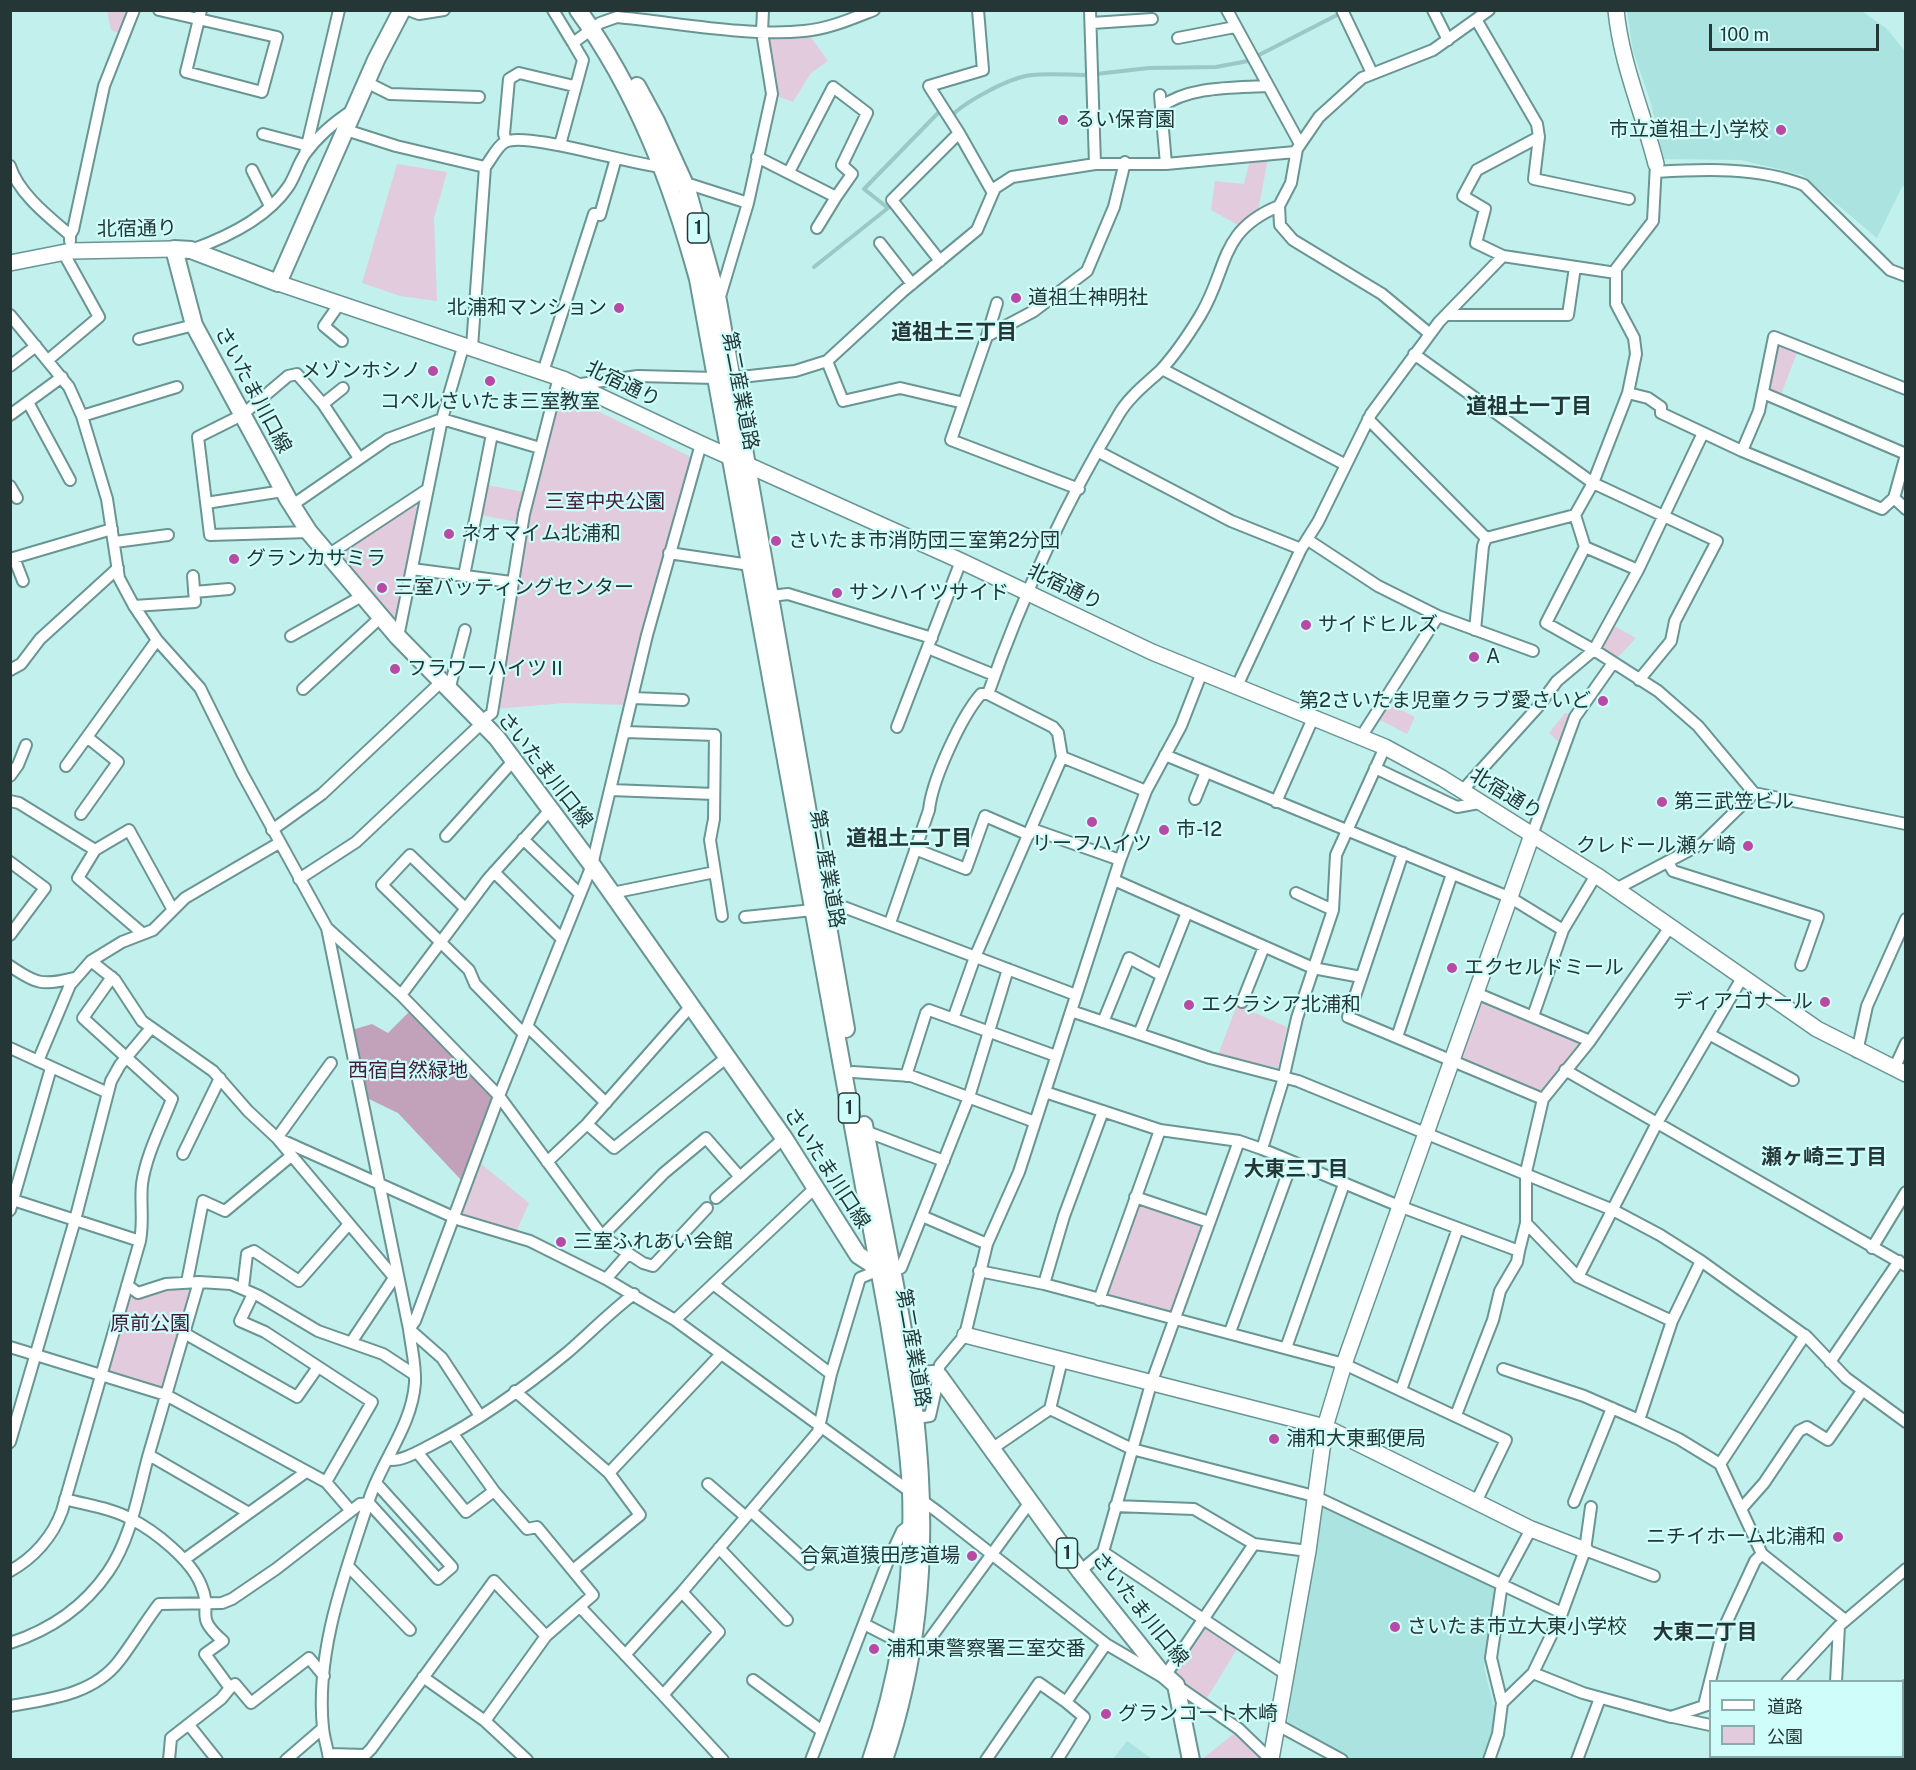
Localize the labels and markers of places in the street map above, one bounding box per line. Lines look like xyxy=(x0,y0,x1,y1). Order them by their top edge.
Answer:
place label: るい保育園 xyxy=(1075,108,1175,132)
marker: るい保育園 xyxy=(1056,113,1070,127)
place label: 市立道祖土小学校 xyxy=(1609,118,1769,142)
marker: 市立道祖土小学校 xyxy=(1774,123,1788,137)
place label: 道祖土神明社 xyxy=(1028,286,1148,310)
marker: 道祖土神明社 xyxy=(1009,291,1023,305)
place label: 北浦和マンション xyxy=(447,296,607,320)
marker: 北浦和マンション xyxy=(612,301,626,315)
place label: メゾンホシノ xyxy=(301,359,421,383)
marker: メゾンホシノ xyxy=(426,364,440,378)
marker: コペルさいたま三室教室 xyxy=(483,374,497,388)
place label: コペルさいたま三室教室 xyxy=(380,390,600,414)
place label: ネオマイム北浦和 xyxy=(461,522,621,546)
marker: ネオマイム北浦和 xyxy=(442,527,456,541)
place label: さいたま市消防団三室第2分団 xyxy=(788,529,1060,553)
marker: さいたま市消防団三室第2分団 xyxy=(769,534,783,548)
place label: グランカサミラ xyxy=(246,547,386,571)
marker: グランカサミラ xyxy=(227,552,241,566)
place label: 三室バッティングセンター xyxy=(394,576,634,600)
marker: 三室バッティングセンター xyxy=(375,581,389,595)
place label: サンハイツサイド xyxy=(849,581,1009,605)
marker: サンハイツサイド xyxy=(830,586,844,600)
place label: サイドヒルズ xyxy=(1318,613,1438,637)
marker: サイドヒルズ xyxy=(1299,618,1313,632)
place label: A xyxy=(1486,645,1500,669)
marker: A xyxy=(1467,650,1481,664)
place label: フラワーハイツⅡ xyxy=(407,657,567,681)
marker: フラワーハイツⅡ xyxy=(388,662,402,676)
place label: 第2さいたま児童クラブ愛さいど xyxy=(1299,689,1591,713)
marker: 第2さいたま児童クラブ愛さいど xyxy=(1596,694,1610,708)
place label: 第三武笠ビル xyxy=(1674,790,1794,814)
marker: 第三武笠ビル xyxy=(1655,795,1669,809)
marker: リーフハイツ xyxy=(1085,815,1099,829)
place label: 市-12 xyxy=(1176,818,1222,842)
marker: 市-12 xyxy=(1157,823,1171,837)
place label: リーフハイツ xyxy=(1032,832,1152,856)
place label: クレドール瀬ヶ崎 xyxy=(1576,834,1736,858)
marker: クレドール瀬ヶ崎 xyxy=(1741,839,1755,853)
place label: エクセルドミール xyxy=(1464,956,1624,980)
marker: エクセルドミール xyxy=(1445,961,1459,975)
place label: ディアゴナール xyxy=(1673,990,1813,1014)
place label: エクラシア北浦和 xyxy=(1201,993,1361,1017)
marker: ディアゴナール xyxy=(1818,995,1832,1009)
marker: エクラシア北浦和 xyxy=(1182,998,1196,1012)
place label: 三室ふれあい会館 xyxy=(573,1230,733,1254)
marker: 三室ふれあい会館 xyxy=(554,1235,568,1249)
place label: 浦和大東郵便局 xyxy=(1286,1427,1426,1451)
marker: 浦和大東郵便局 xyxy=(1267,1432,1281,1446)
place label: ニチイホーム北浦和 xyxy=(1646,1525,1826,1549)
marker: ニチイホーム北浦和 xyxy=(1831,1530,1845,1544)
place label: 合氣道猿田彦道場 xyxy=(800,1544,960,1568)
marker: 合氣道猿田彦道場 xyxy=(965,1549,979,1563)
place label: さいたま市立大東小学校 xyxy=(1407,1615,1627,1639)
marker: さいたま市立大東小学校 xyxy=(1388,1620,1402,1634)
place label: 浦和東警察署三室交番 xyxy=(886,1637,1086,1661)
marker: 浦和東警察署三室交番 xyxy=(867,1642,881,1656)
place label: グランコート木崎 xyxy=(1118,1702,1278,1726)
marker: グランコート木崎 xyxy=(1099,1707,1113,1721)

